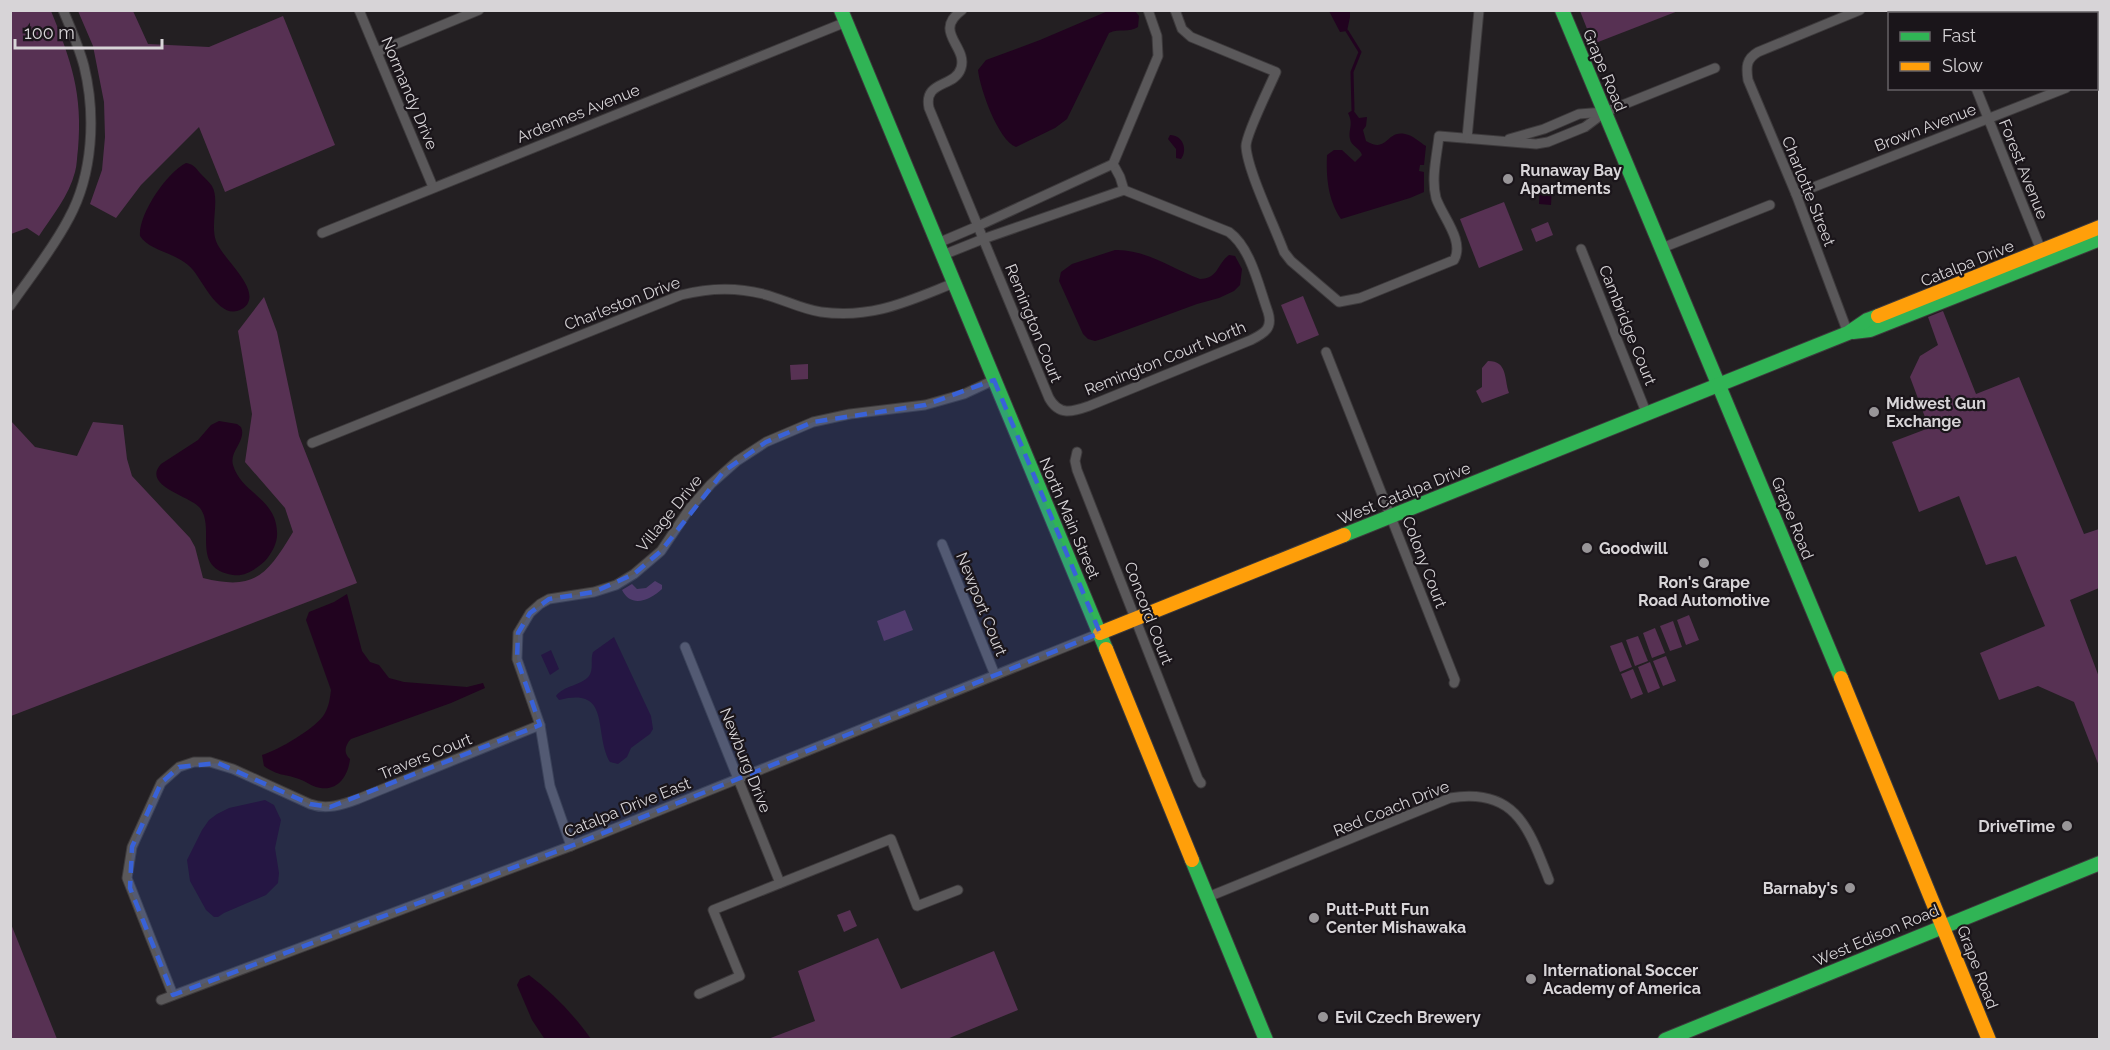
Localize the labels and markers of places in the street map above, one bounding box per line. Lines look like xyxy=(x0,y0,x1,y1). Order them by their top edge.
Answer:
place label: Runaway Bay Apartments xyxy=(1520,161,1622,198)
marker: Runaway Bay Apartments xyxy=(1501,172,1515,186)
place label: Midwest Gun Exchange xyxy=(1886,394,1986,431)
marker: Midwest Gun Exchange xyxy=(1867,405,1881,419)
place label: Goodwill xyxy=(1599,539,1669,558)
marker: Goodwill xyxy=(1580,541,1594,555)
marker: Ron's Grape Road Automotive xyxy=(1697,556,1711,570)
place label: Ron's Grape Road Automotive xyxy=(1638,573,1770,610)
place label: DriveTime xyxy=(1978,817,2055,836)
marker: DriveTime xyxy=(2060,819,2074,833)
place label: Barnaby's xyxy=(1763,879,1838,898)
marker: Barnaby's xyxy=(1843,881,1857,895)
place label: Putt-Putt Fun Center Mishawaka xyxy=(1326,900,1466,937)
marker: Putt-Putt Fun Center Mishawaka xyxy=(1307,911,1321,925)
place label: International Soccer Academy of America xyxy=(1543,961,1701,998)
marker: International Soccer Academy of America xyxy=(1524,972,1538,986)
place label: Evil Czech Brewery xyxy=(1335,1008,1481,1027)
marker: Evil Czech Brewery xyxy=(1316,1010,1330,1024)

